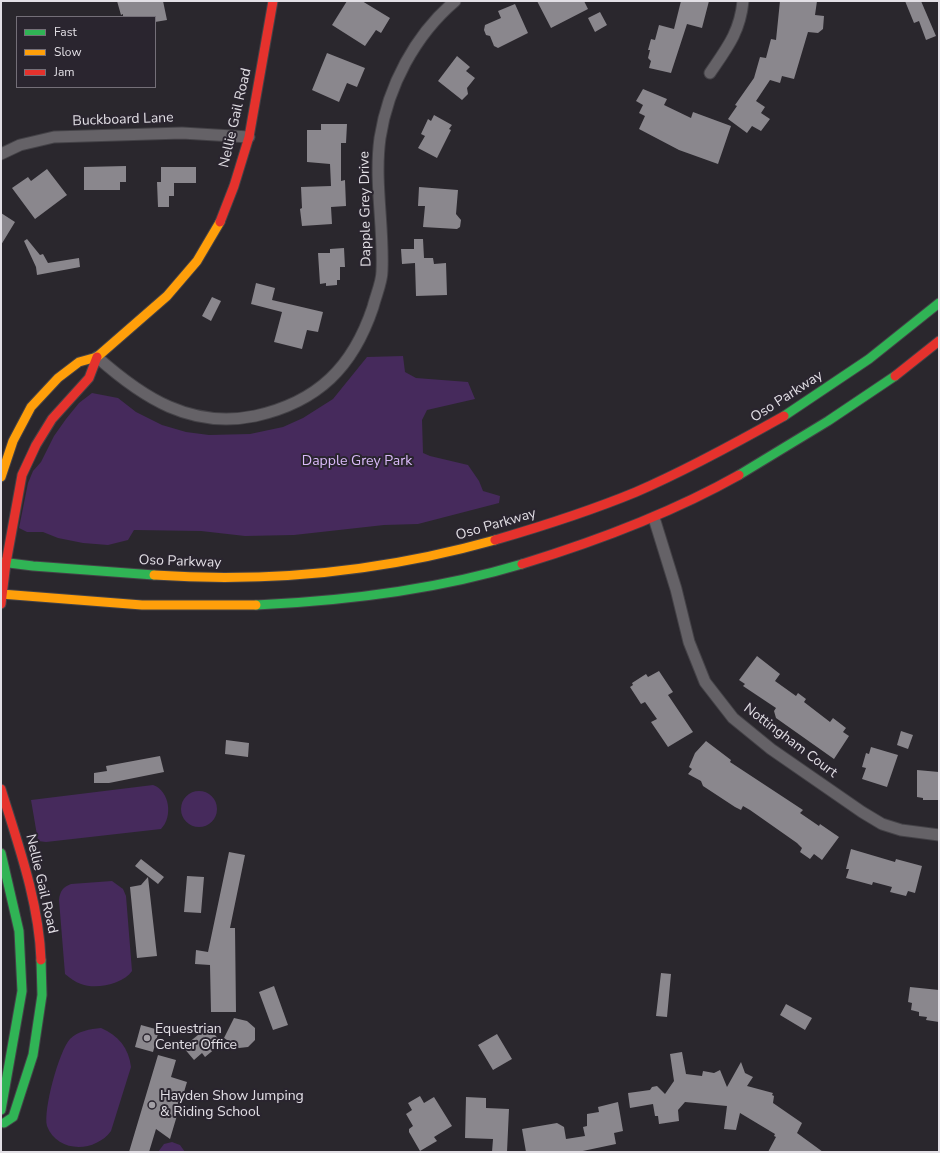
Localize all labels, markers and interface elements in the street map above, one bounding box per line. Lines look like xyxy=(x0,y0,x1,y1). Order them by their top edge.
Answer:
legend xyxy=(16,16,156,88)
text: Fast xyxy=(54,24,77,40)
text: Slow xyxy=(54,44,82,60)
text: Jam xyxy=(54,64,75,80)
street label: Nellie Gail Road xyxy=(216,67,256,169)
street label: Buckboard Lane xyxy=(72,110,174,130)
street label: Dapple Grey Drive xyxy=(357,151,375,267)
street label: Oso Parkway xyxy=(748,367,826,427)
park label: Dapple Grey Park xyxy=(302,454,412,470)
street label: Oso Parkway xyxy=(454,506,538,544)
street label: Oso Parkway xyxy=(138,552,222,572)
street label: Nottingham Court xyxy=(740,700,840,782)
street label: Nellie Gail Road xyxy=(21,833,61,935)
place label: Equestrian Center Office xyxy=(155,1022,237,1054)
marker: Equestrian Center Office xyxy=(142,1033,152,1043)
place label: Hayden Show Jumping & Riding School xyxy=(160,1089,304,1122)
marker: Hayden Show Jumping & Riding School xyxy=(147,1100,157,1110)

